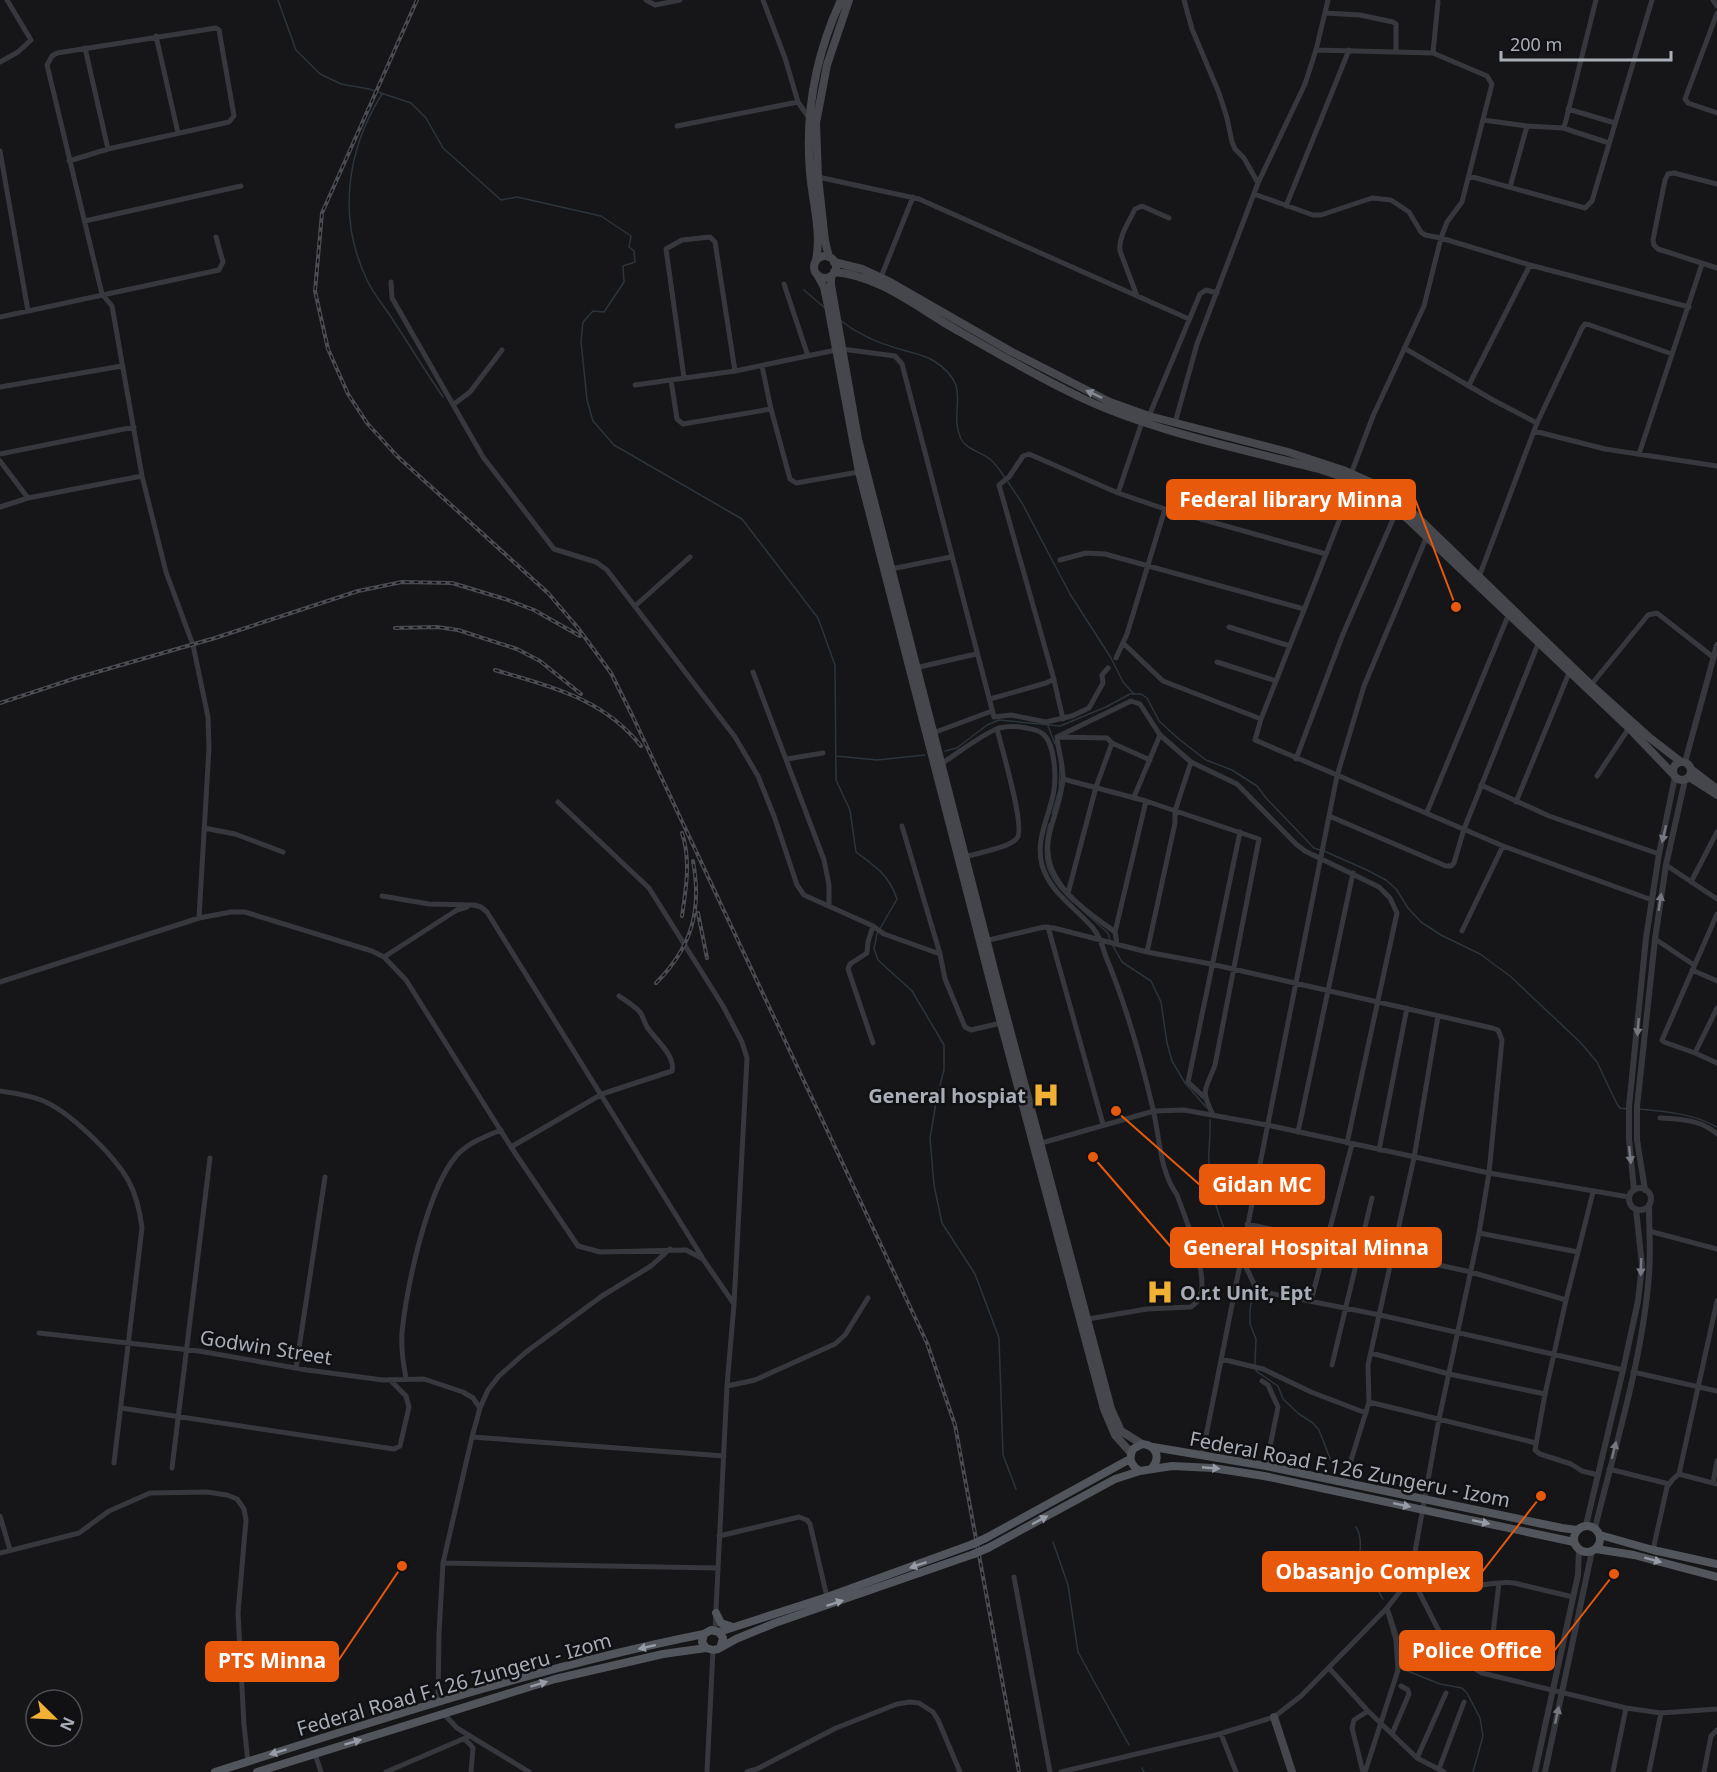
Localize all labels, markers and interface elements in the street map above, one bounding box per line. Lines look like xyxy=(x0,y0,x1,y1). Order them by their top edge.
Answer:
scale bar xyxy=(1501,24,1670,62)
text: 200 m xyxy=(1510,32,1562,56)
one-way arrow xyxy=(1085,389,1102,398)
callout: Federal library Minna xyxy=(1167,480,1415,519)
text: Federal library Minna xyxy=(1179,485,1403,513)
one-way arrow xyxy=(1658,825,1668,844)
one-way arrow xyxy=(1656,893,1665,912)
one-way arrow xyxy=(1633,1018,1643,1037)
hospital icon: General hospiat xyxy=(1031,1080,1061,1110)
place label: General hospiat xyxy=(868,1082,1026,1109)
one-way arrow xyxy=(1625,1146,1635,1165)
callout: Gidan MC xyxy=(1200,1165,1324,1204)
text: Gidan MC xyxy=(1212,1170,1312,1198)
callout: General Hospital Minna xyxy=(1171,1228,1441,1267)
text: General Hospital Minna xyxy=(1183,1233,1429,1261)
one-way arrow xyxy=(1636,1258,1645,1277)
hospital icon: O.r.t Unit, Ept xyxy=(1145,1277,1175,1307)
place label: O.r.t Unit, Ept xyxy=(1180,1279,1312,1306)
street label: Godwin Street xyxy=(198,1323,334,1371)
street label: Federal Road F.126 Zungeru - Izom xyxy=(1187,1425,1513,1513)
one-way arrow xyxy=(1609,1441,1619,1459)
one-way arrow xyxy=(1201,1463,1220,1473)
one-way arrow xyxy=(1393,1501,1411,1511)
one-way arrow xyxy=(1031,1515,1048,1525)
one-way arrow xyxy=(1472,1518,1491,1527)
callout: Obasanjo Complex xyxy=(1263,1552,1482,1591)
one-way arrow xyxy=(1644,1556,1663,1566)
text: Obasanjo Complex xyxy=(1276,1557,1471,1585)
one-way arrow xyxy=(909,1561,927,1571)
one-way arrow xyxy=(826,1598,844,1607)
street label: Federal Road F.126 Zungeru - Izom xyxy=(294,1626,614,1742)
callout: Police Office xyxy=(1400,1631,1554,1670)
text: Police Office xyxy=(1412,1636,1542,1664)
callout: PTS Minna xyxy=(206,1642,338,1681)
one-way arrow xyxy=(637,1642,656,1652)
text: PTS Minna xyxy=(218,1646,326,1674)
one-way arrow xyxy=(530,1679,548,1688)
north arrow xyxy=(24,1688,84,1748)
one-way arrow xyxy=(1553,1706,1563,1724)
text: N xyxy=(55,1714,80,1735)
one-way arrow xyxy=(344,1737,362,1746)
one-way arrow xyxy=(269,1748,287,1757)

